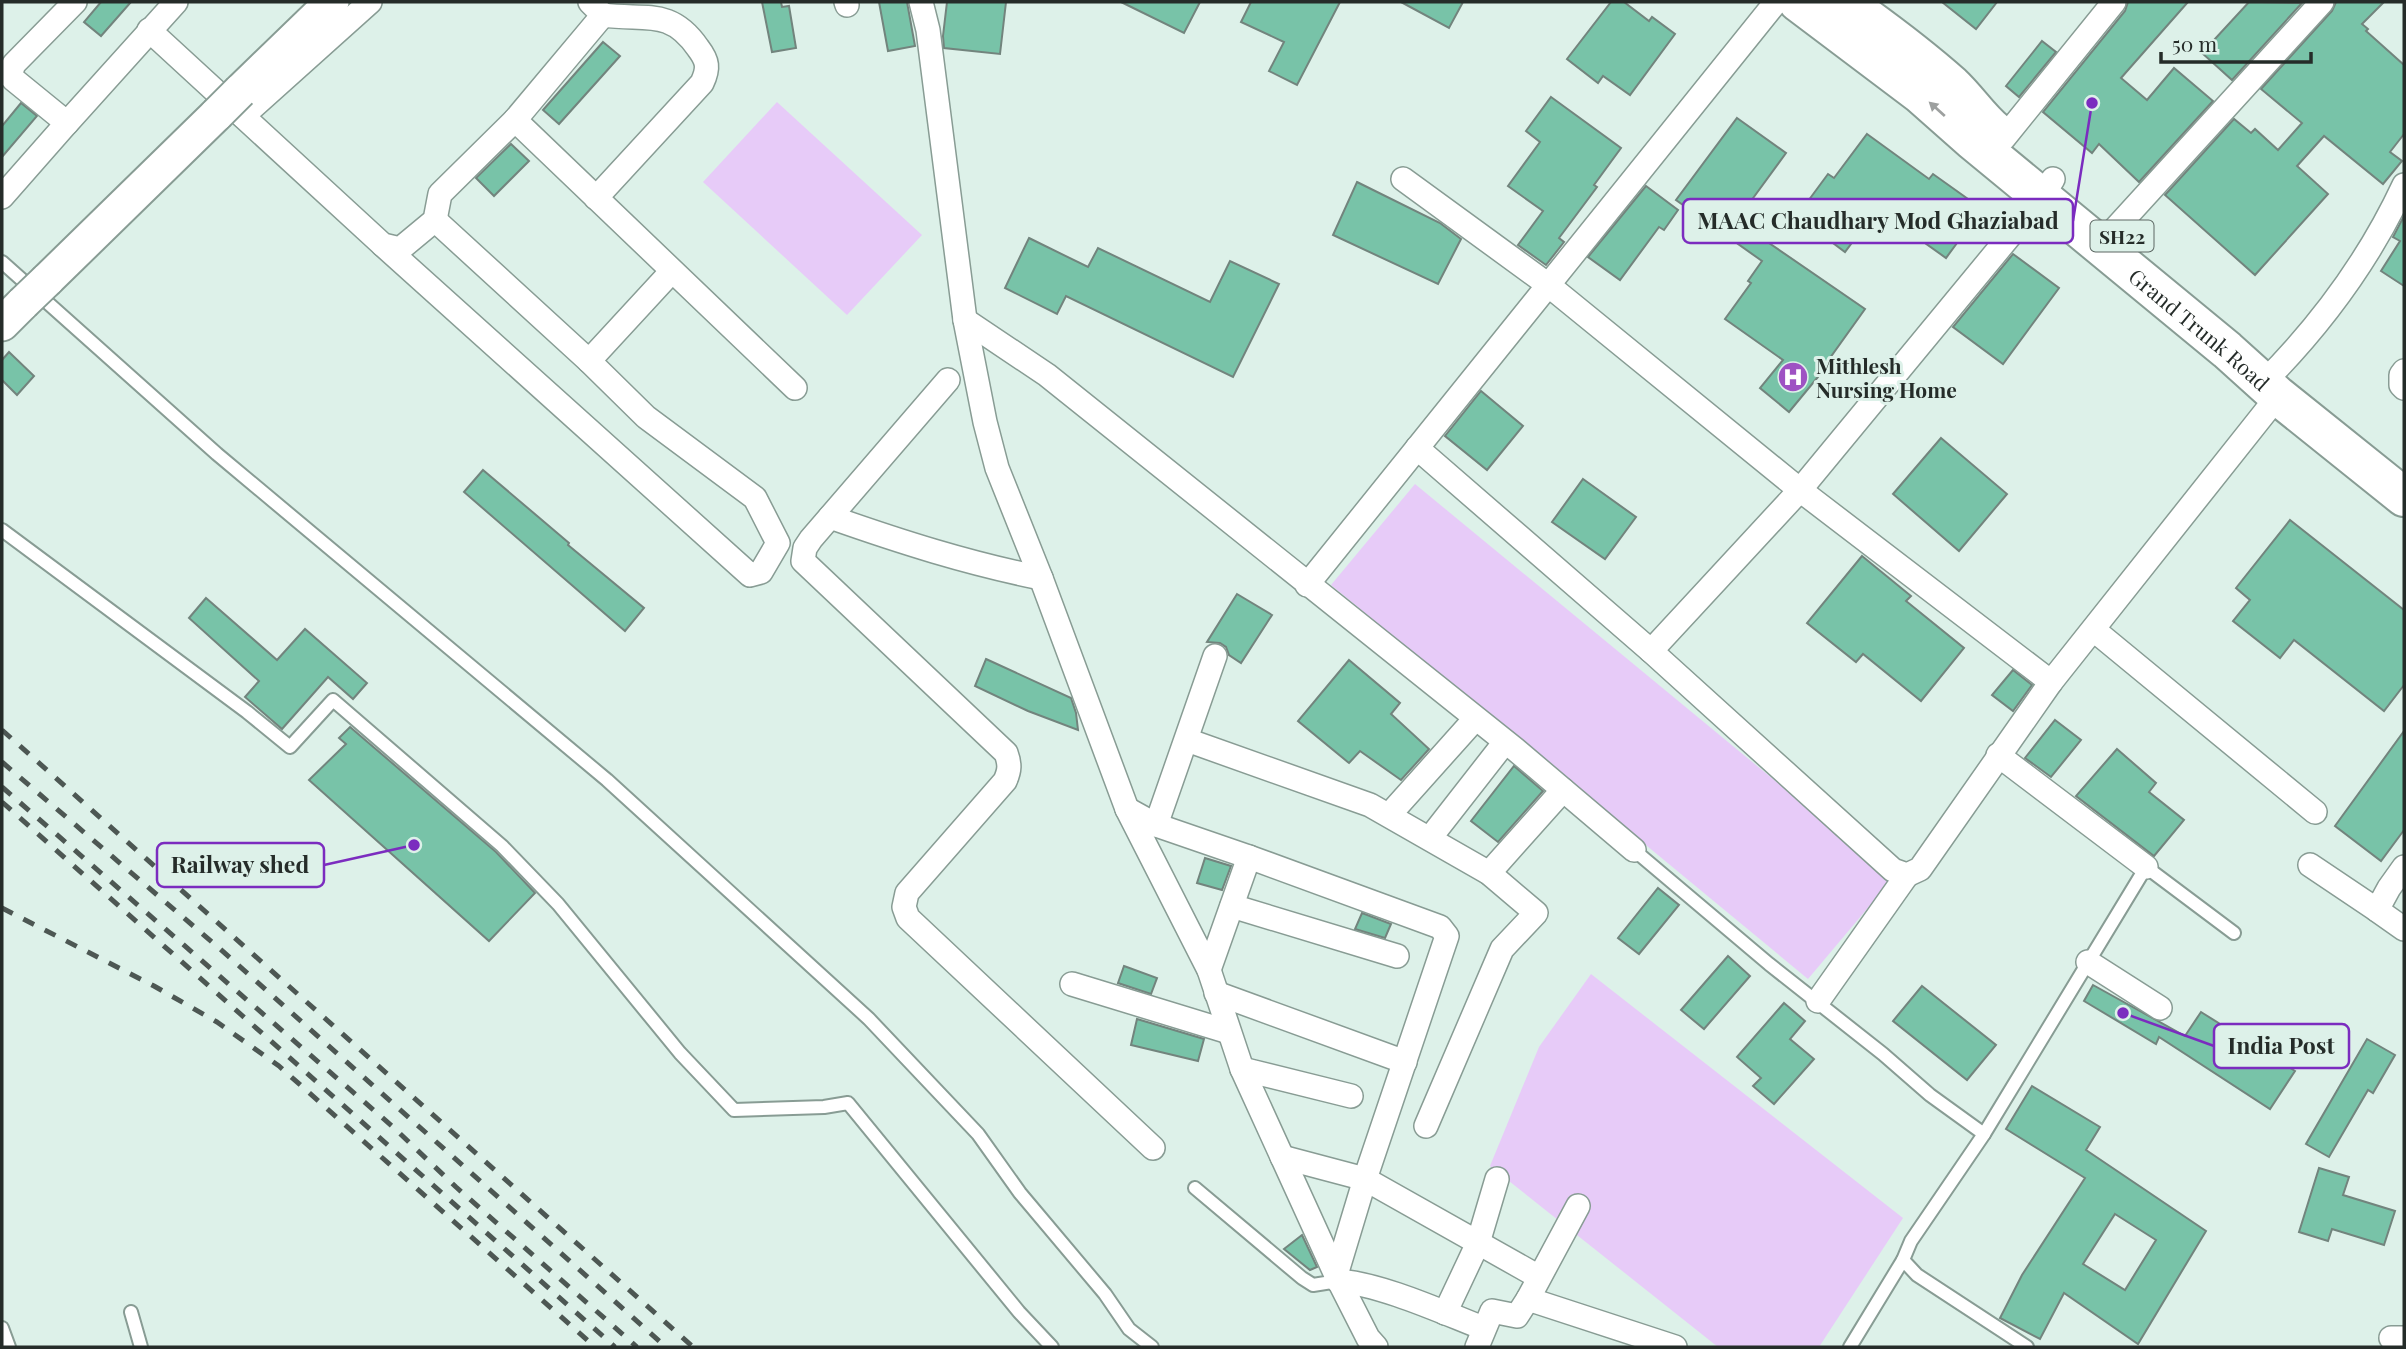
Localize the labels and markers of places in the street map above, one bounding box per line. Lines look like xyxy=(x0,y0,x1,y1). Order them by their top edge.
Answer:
callout: MAAC Chaudhary Mod Ghaziabad xyxy=(1683,199,2073,243)
place label: Mithlesh Nursing Home xyxy=(1816,351,1957,403)
hospital icon: Mithlesh Nursing Home xyxy=(1776,360,1810,394)
callout: Railway shed xyxy=(157,843,324,887)
callout: India Post xyxy=(2214,1024,2349,1068)

